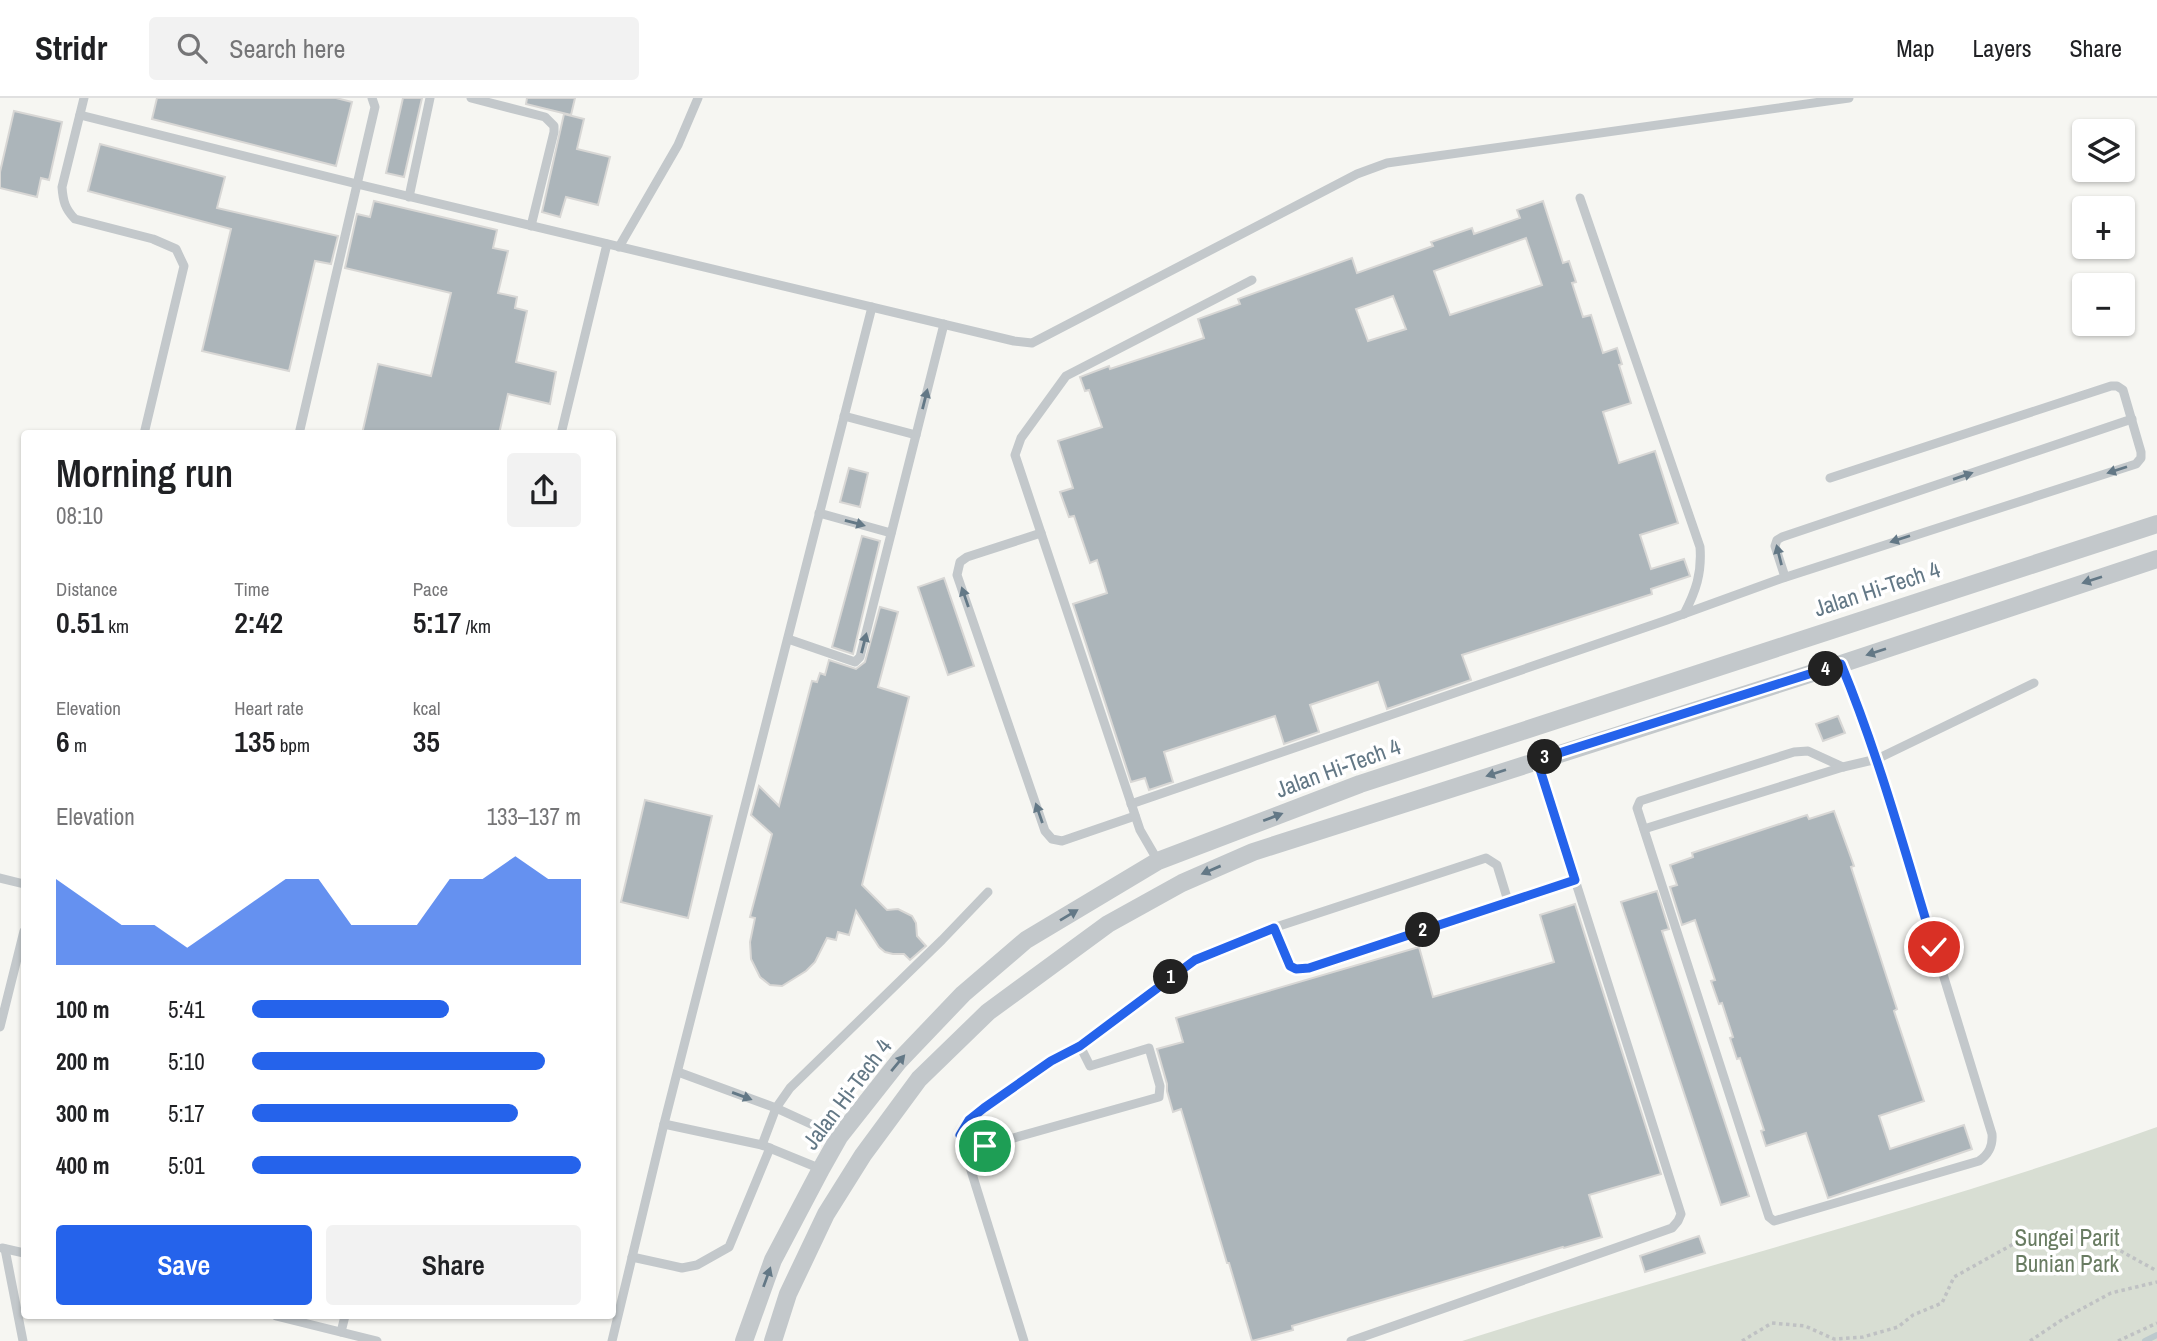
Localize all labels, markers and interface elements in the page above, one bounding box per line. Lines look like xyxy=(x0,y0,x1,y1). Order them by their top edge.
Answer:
search box xyxy=(149,17,639,80)
text: Stridr xyxy=(35,26,107,70)
icon: search xyxy=(173,29,211,67)
text: Search here xyxy=(229,31,345,66)
text: Map xyxy=(1896,32,1934,64)
text: Layers xyxy=(1972,32,2031,64)
text: Share xyxy=(2069,32,2122,64)
map controls xyxy=(2072,119,2135,336)
button: layers xyxy=(2072,119,2135,182)
button: + xyxy=(2072,196,2135,259)
button: − xyxy=(2072,273,2135,336)
one-way arrow xyxy=(920,388,931,410)
text: Morning run xyxy=(56,448,233,499)
button: share xyxy=(507,453,581,527)
one-way arrow xyxy=(2106,466,2127,476)
one-way arrow xyxy=(1953,470,1974,481)
text: 08:10 xyxy=(56,500,103,531)
one-way arrow xyxy=(845,518,867,529)
one-way arrow xyxy=(1889,535,1910,545)
one-way arrow xyxy=(1773,544,1784,566)
street label: Jalan Hi-Tech 4 xyxy=(1810,553,1944,624)
text: Distance xyxy=(56,576,117,602)
text: Time xyxy=(234,576,269,602)
text: Pace xyxy=(413,576,448,602)
one-way arrow xyxy=(2082,576,2103,586)
one-way arrow xyxy=(959,587,970,608)
text: 0.51 xyxy=(56,602,104,642)
text: 2:42 xyxy=(234,602,283,642)
text: 5:17 xyxy=(413,602,461,642)
text: km xyxy=(104,613,129,639)
text: /km xyxy=(461,613,491,639)
one-way arrow xyxy=(859,632,870,654)
one-way arrow xyxy=(1866,647,1887,658)
pin: 4 xyxy=(1808,652,1843,686)
text: 4 xyxy=(1821,655,1830,681)
text: Elevation xyxy=(56,695,121,721)
text: Heart rate xyxy=(234,695,304,721)
text: kcal xyxy=(413,695,440,721)
text: 6 xyxy=(56,721,70,761)
text: 135 xyxy=(234,721,275,761)
text: 35 xyxy=(413,721,440,761)
street label: Jalan Hi-Tech 4 xyxy=(1271,730,1405,805)
text: m xyxy=(70,732,87,758)
text: bpm xyxy=(275,732,310,758)
pin: 3 xyxy=(1528,740,1562,774)
text: 3 xyxy=(1540,743,1549,769)
one-way arrow xyxy=(1485,768,1506,779)
text: Elevation xyxy=(56,801,135,832)
text: 133–137 m xyxy=(487,801,581,832)
one-way arrow xyxy=(1033,802,1044,823)
one-way arrow xyxy=(1263,811,1284,822)
one-way arrow xyxy=(1201,865,1222,876)
one-way arrow xyxy=(1059,908,1078,921)
pin: 2 xyxy=(1406,912,1440,948)
text: 2 xyxy=(1418,916,1427,942)
pin xyxy=(1904,917,1964,977)
icon: check xyxy=(1915,928,1953,966)
pin: 1 xyxy=(1154,960,1188,994)
text: 1 xyxy=(1166,963,1175,989)
text: 100 m xyxy=(56,994,109,1025)
text: 5:41 xyxy=(168,994,205,1025)
street label: Jalan Hi-Tech 4 xyxy=(795,1032,899,1155)
text: 200 m xyxy=(56,1046,109,1077)
text: 5:10 xyxy=(168,1046,205,1077)
one-way arrow xyxy=(890,1055,905,1072)
one-way arrow xyxy=(731,1090,752,1101)
text: 300 m xyxy=(56,1098,109,1129)
text: 5:17 xyxy=(168,1098,205,1129)
pin xyxy=(955,1116,1015,1176)
icon: arrive xyxy=(966,1127,1004,1165)
text: 400 m xyxy=(56,1150,109,1181)
text: 5:01 xyxy=(168,1150,205,1181)
park label: Sungei Parit Bunian Park xyxy=(2015,1222,2119,1279)
button: Save xyxy=(56,1225,312,1305)
button: Share xyxy=(326,1225,581,1305)
one-way arrow xyxy=(761,1266,772,1287)

